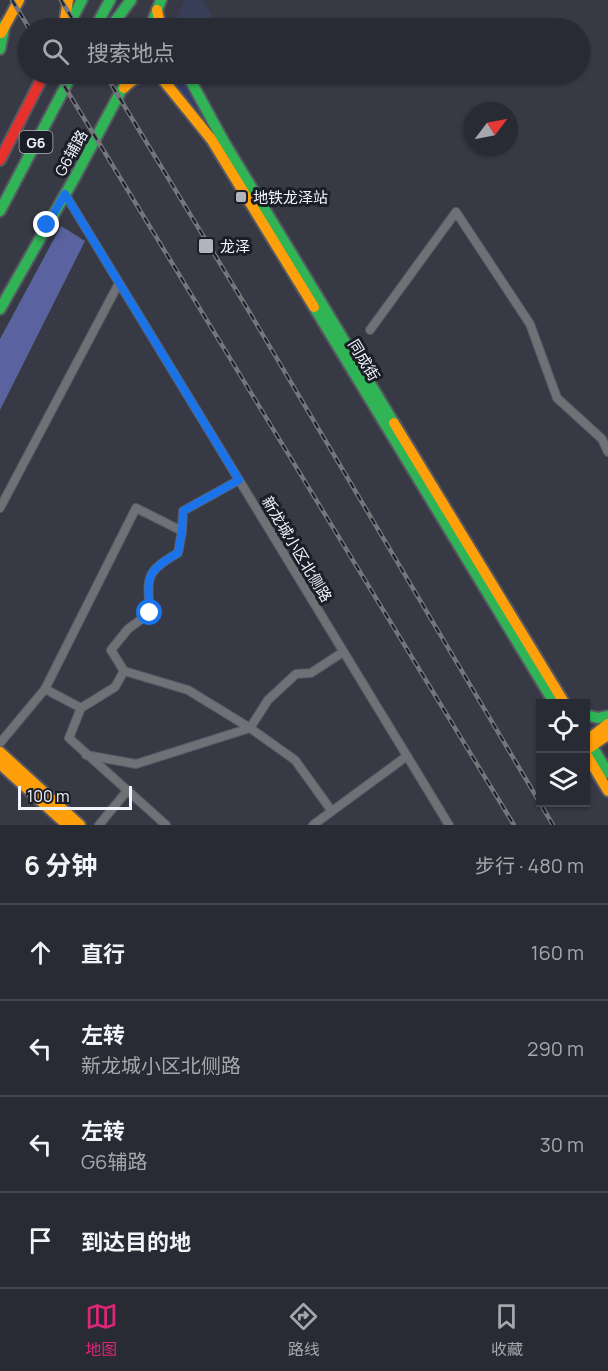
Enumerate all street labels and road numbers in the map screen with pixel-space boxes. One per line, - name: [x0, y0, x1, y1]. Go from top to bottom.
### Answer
- street label: G6辅路: [50, 126, 92, 180]
- road number: G6: [20, 131, 52, 153]
- street label: 同成街: [343, 335, 385, 385]
- street label: 新龙城小区北侧路: [257, 492, 337, 606]

